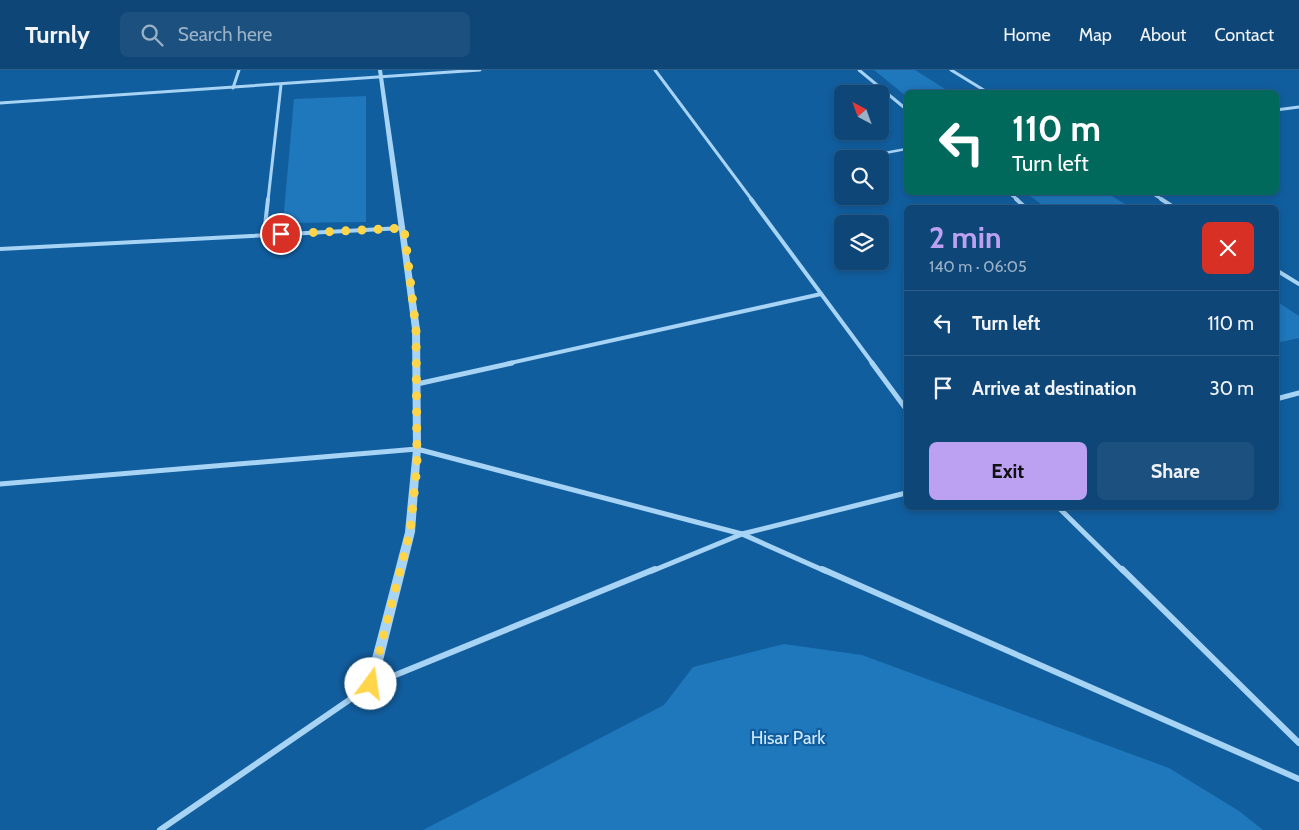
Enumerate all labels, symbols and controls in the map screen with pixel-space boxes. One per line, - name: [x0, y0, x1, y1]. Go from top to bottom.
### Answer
- search box: [120, 12, 470, 57]
- text: Turnly: [25, 20, 90, 49]
- icon: search: [138, 21, 166, 49]
- text: Search here: [178, 23, 272, 46]
- text: Home: [1003, 24, 1051, 46]
- text: Map: [1079, 24, 1112, 46]
- text: About: [1140, 24, 1186, 46]
- text: Contact: [1214, 24, 1274, 46]
- north arrow: [834, 85, 889, 140]
- map controls: [834, 85, 889, 270]
- text: 110 m: [1012, 107, 1101, 150]
- icon: left: [929, 110, 994, 175]
- button: search: [834, 150, 889, 205]
- text: Turn left: [1012, 150, 1089, 177]
- pin: [260, 213, 302, 255]
- button: layers: [834, 215, 889, 270]
- text: 2 min: [929, 219, 1001, 256]
- icon: arrive: [267, 220, 295, 248]
- button: close: [1202, 222, 1254, 274]
- text: 140 m · 06:05: [929, 257, 1027, 276]
- icon: left: [929, 309, 957, 337]
- text: Turn left: [972, 312, 1040, 335]
- text: 110 m: [1207, 312, 1254, 335]
- icon: arrive: [929, 374, 957, 402]
- text: Arrive at destination: [972, 377, 1136, 400]
- text: 30 m: [1210, 377, 1254, 400]
- button: Exit: [929, 442, 1087, 500]
- button: Share: [1097, 442, 1254, 500]
- position arrow: [344, 657, 396, 709]
- park label: Hisar Park: [751, 727, 826, 749]

